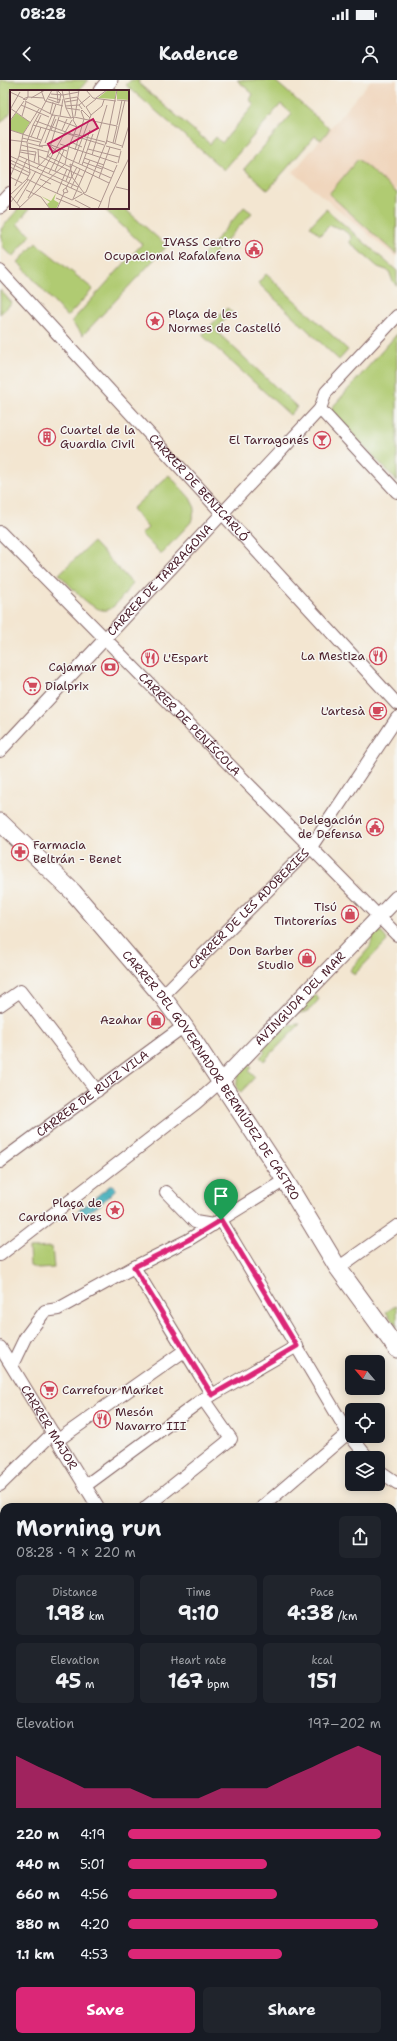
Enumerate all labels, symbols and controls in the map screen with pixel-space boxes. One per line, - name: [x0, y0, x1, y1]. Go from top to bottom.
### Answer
- text: 08:28: [20, 4, 66, 24]
- text: Kadence: [159, 42, 238, 66]
- icon: back: [16, 43, 38, 65]
- icon: person: [359, 43, 381, 65]
- inset map: [10, 90, 129, 209]
- place label: IVASS Centro Ocupacional Rafalafena: [104, 234, 242, 264]
- public building icon: IVASS Centro Ocupacional Rafalafena: [244, 239, 264, 259]
- place label: Plaça de les Normes de Castelló: [168, 306, 281, 336]
- place icon: Plaça de les Normes de Castelló: [145, 311, 165, 331]
- place label: Cuartel de la Guardia Civil: [60, 422, 136, 452]
- building icon: Cuartel de la Guardia Civil: [37, 427, 57, 447]
- street label: CARRER DE BENICARLÓ: [145, 430, 252, 545]
- bar icon: El Tarragonés: [312, 430, 332, 450]
- place label: El Tarragonés: [229, 432, 309, 448]
- street label: CARRER DE TARRAGONA: [104, 521, 216, 639]
- restaurant icon: La Mestiza: [368, 646, 388, 666]
- restaurant icon: L'Espart: [140, 648, 160, 668]
- place label: La Mestiza: [301, 648, 366, 664]
- place label: L'Espart: [163, 650, 209, 666]
- bank icon: Cajamar: [100, 657, 120, 677]
- place label: Cajamar: [49, 659, 97, 675]
- street label: CARRER DE PENÍSCOLA: [135, 669, 244, 780]
- supermarket icon: Dialprix: [22, 676, 42, 696]
- place label: Dialprix: [45, 678, 89, 694]
- cafe icon: L'artesà: [368, 701, 388, 721]
- place label: L'artesà: [321, 703, 366, 719]
- place label: Delegación de Defensa: [298, 812, 363, 842]
- public building icon: Delegación de Defensa: [365, 817, 385, 837]
- place label: Farmacia Beltrán - Benet: [33, 837, 122, 867]
- pharmacy icon: Farmacia Beltrán - Benet: [10, 842, 30, 862]
- street label: CARRER DE LES ADOBERIES: [185, 845, 313, 973]
- place label: Tisú Tintorerías: [274, 899, 337, 929]
- shop icon: Tisú Tintorerías: [340, 904, 360, 924]
- place label: Don Barber Studio: [229, 943, 294, 973]
- street label: CARRER DEL GOVERNADOR BERMÚDEZ DE CASTRO: [118, 947, 303, 1203]
- shop icon: Don Barber Studio: [297, 948, 317, 968]
- street label: AVINGUDA DEL MAR: [251, 949, 349, 1049]
- shop icon: Azahar: [146, 1010, 166, 1030]
- place label: Azahar: [100, 1012, 143, 1028]
- street label: CARRER DE RUIZ VILA: [33, 1047, 152, 1141]
- pin: [204, 1179, 238, 1220]
- icon: arrive: [210, 1185, 232, 1207]
- place label: Plaça de Cardona Vives: [19, 1195, 102, 1225]
- place icon: Plaça de Cardona Vives: [105, 1200, 125, 1220]
- north arrow: [345, 1355, 385, 1395]
- map controls: [345, 1355, 385, 1491]
- supermarket icon: Carrefour Market: [39, 1380, 59, 1400]
- street label: CARRER MAJOR: [17, 1382, 81, 1472]
- place label: Carrefour Market: [62, 1382, 164, 1398]
- button: locate: [345, 1403, 385, 1443]
- place label: Mesón Navarro III: [115, 1404, 187, 1434]
- restaurant icon: Mesón Navarro III: [92, 1409, 112, 1429]
- button: layers: [345, 1451, 385, 1491]
- text: Morning run: [16, 1514, 161, 1543]
- button: share: [339, 1516, 381, 1558]
- text: 08:28 · 9 × 220 m: [16, 1544, 136, 1561]
- text: Distance: [52, 1585, 97, 1600]
- text: Time: [186, 1585, 211, 1600]
- text: Pace: [310, 1585, 334, 1600]
- text: 1.98: [45, 1600, 85, 1626]
- text: 9:10: [178, 1600, 219, 1626]
- text: 4:38: [287, 1600, 334, 1626]
- text: km: [85, 1609, 104, 1624]
- text: /km: [334, 1609, 357, 1624]
- text: Elevation: [50, 1653, 99, 1668]
- text: Heart rate: [170, 1653, 227, 1668]
- text: kcal: [311, 1653, 333, 1668]
- text: 45: [55, 1668, 81, 1694]
- text: 167: [168, 1668, 203, 1694]
- text: 151: [307, 1668, 337, 1694]
- text: m: [81, 1677, 94, 1692]
- text: bpm: [203, 1677, 229, 1692]
- text: Elevation: [16, 1715, 74, 1732]
- text: 197–202 m: [308, 1715, 381, 1732]
- text: 220 m: [16, 1826, 59, 1843]
- text: 4:19: [80, 1826, 105, 1843]
- text: 440 m: [16, 1856, 60, 1873]
- text: 5:01: [80, 1856, 105, 1873]
- text: 660 m: [16, 1886, 60, 1903]
- text: 4:56: [80, 1886, 109, 1903]
- text: 880 m: [16, 1916, 60, 1933]
- text: 4:20: [80, 1916, 109, 1933]
- text: 1.1 km: [16, 1946, 54, 1963]
- text: 4:53: [80, 1946, 108, 1963]
- button: Save: [16, 1987, 195, 2033]
- button: Share: [203, 1987, 381, 2033]

